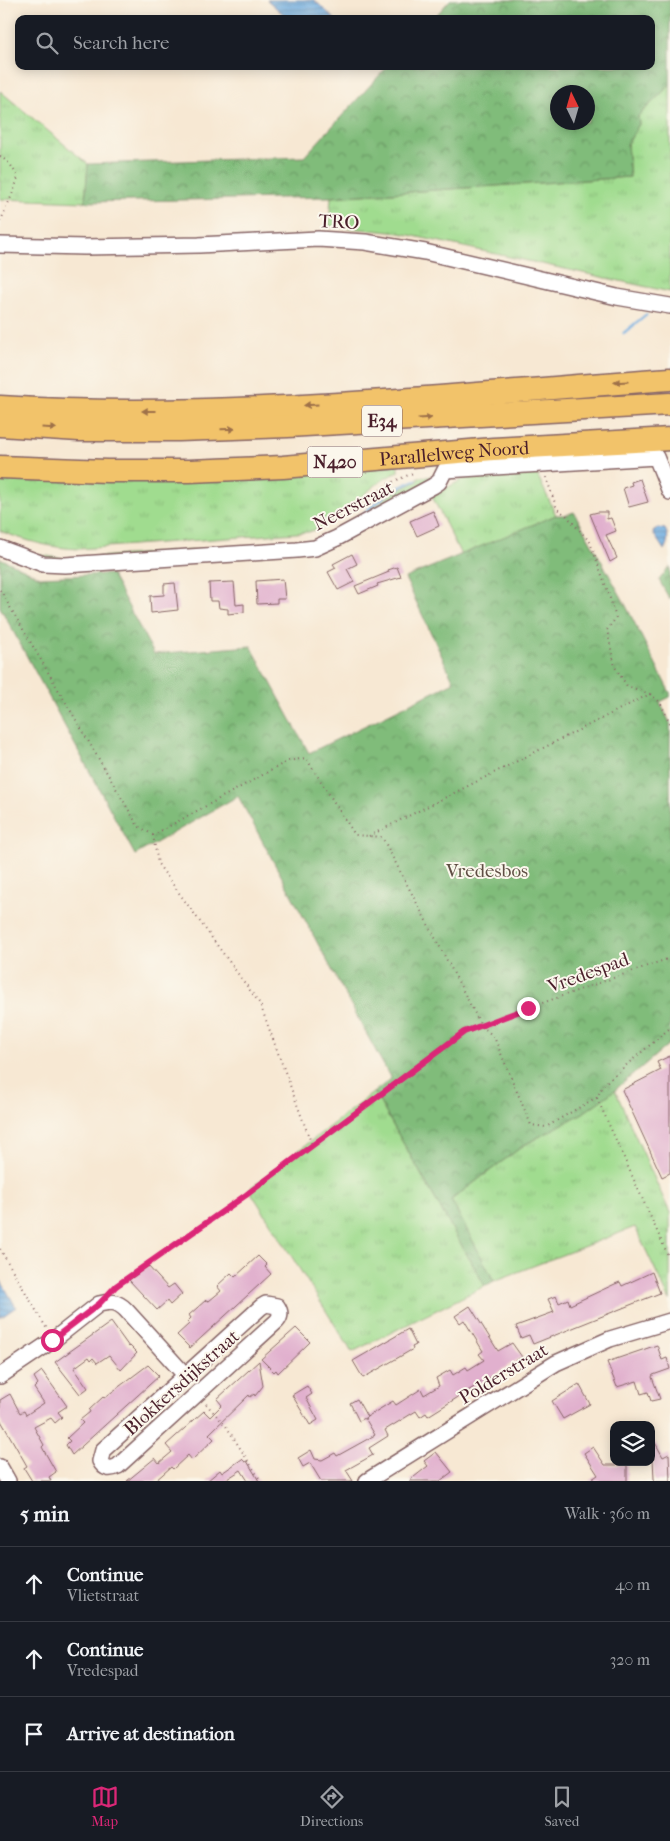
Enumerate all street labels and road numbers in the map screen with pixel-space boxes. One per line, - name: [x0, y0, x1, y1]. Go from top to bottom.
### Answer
- street label: TRO: [318, 210, 360, 234]
- road number: E34: [362, 406, 402, 436]
- street label: Parallelweg Noord: [378, 437, 531, 471]
- road number: N420: [308, 447, 362, 478]
- street label: Neerstraat: [310, 476, 397, 535]
- street label: Vredespad: [544, 948, 633, 998]
- street label: Blokkersdijkstraat: [120, 1325, 244, 1440]
- street label: Polderstraat: [455, 1339, 552, 1409]

